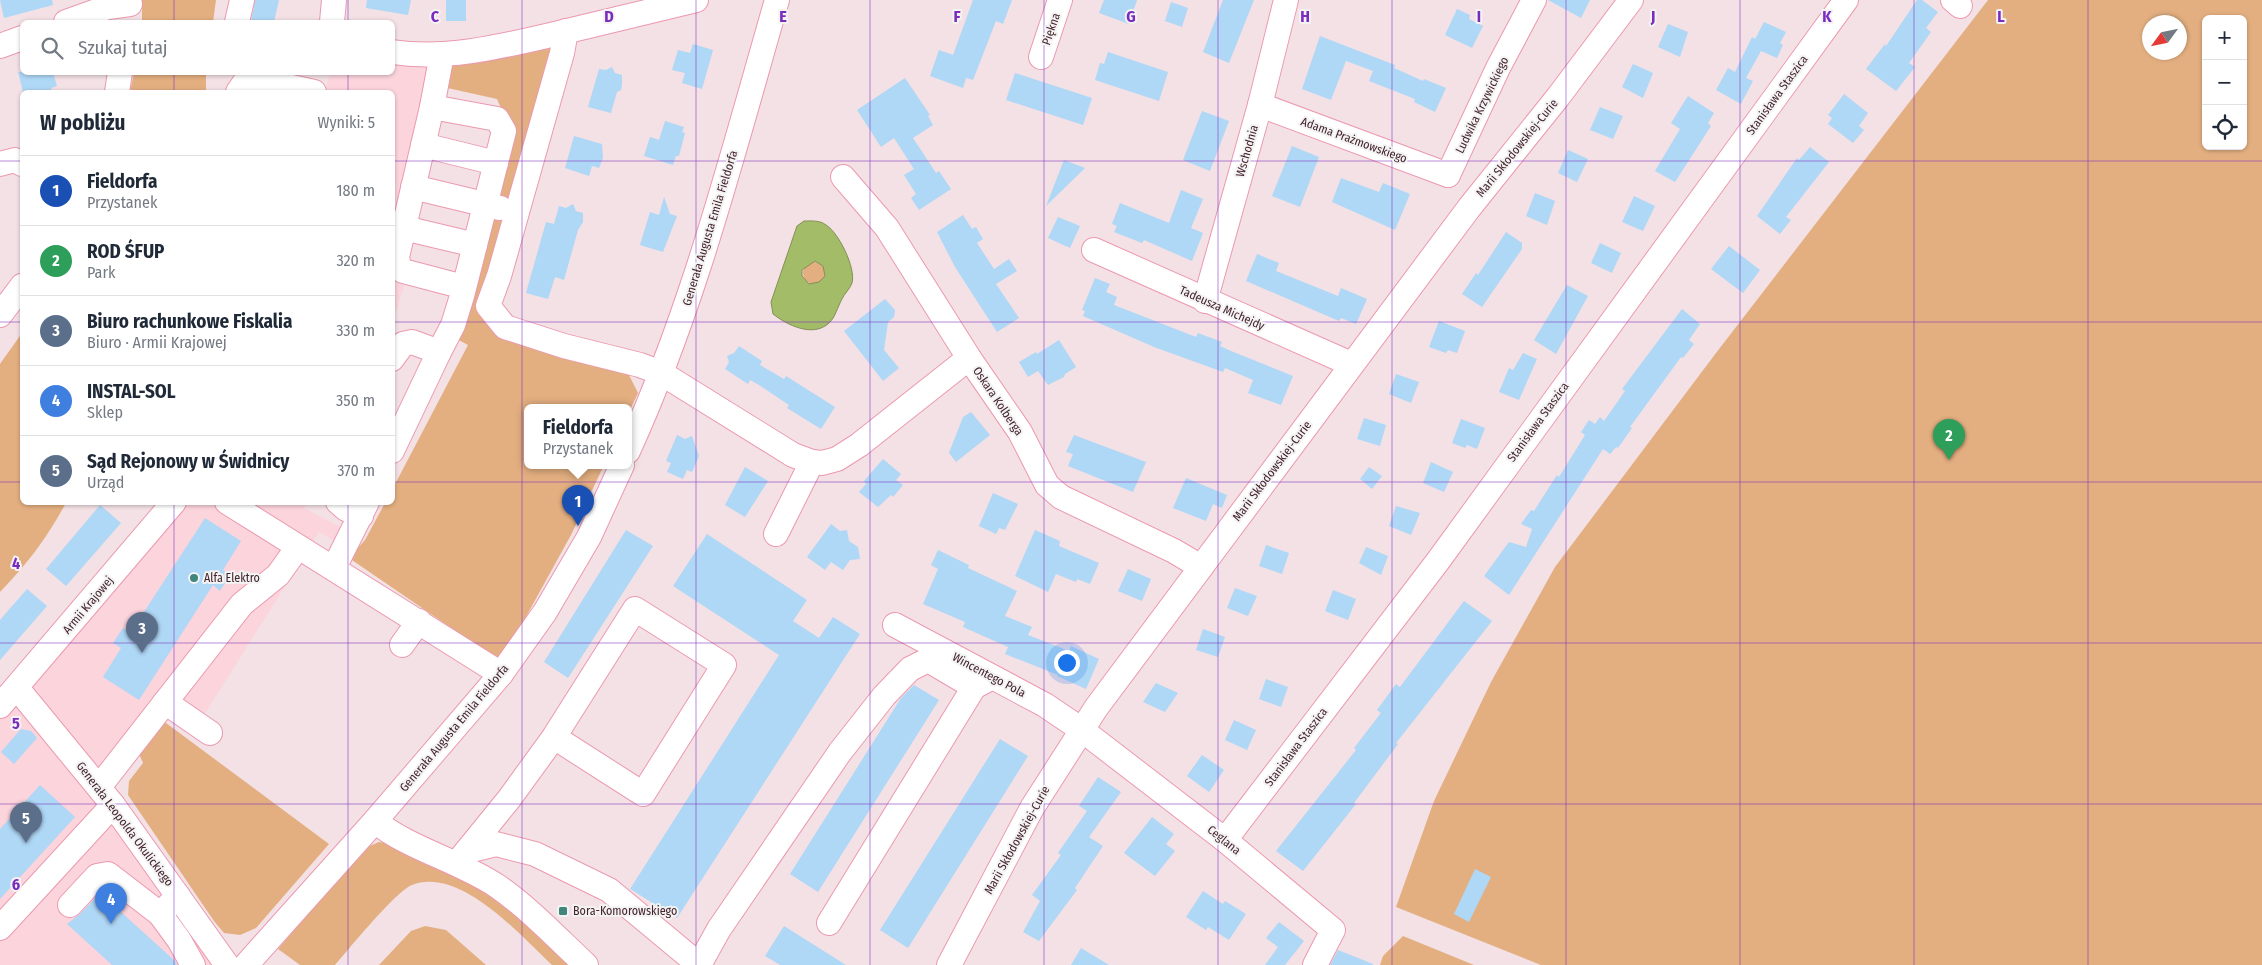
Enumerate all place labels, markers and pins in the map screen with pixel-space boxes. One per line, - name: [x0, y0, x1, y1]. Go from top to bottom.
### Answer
- pin: 2: [1933, 419, 1965, 460]
- pin: 1: [562, 485, 594, 526]
- place label: Alfa Elektro: [204, 571, 260, 585]
- marker: Alfa Elektro: [188, 572, 200, 584]
- pin: 3: [126, 612, 158, 653]
- pin: 5: [10, 802, 42, 843]
- pin: 4: [95, 883, 127, 924]
- place label: Bora-Komorowskiego: [573, 904, 677, 918]
- marker: Bora-Komorowskiego: [557, 905, 569, 917]

